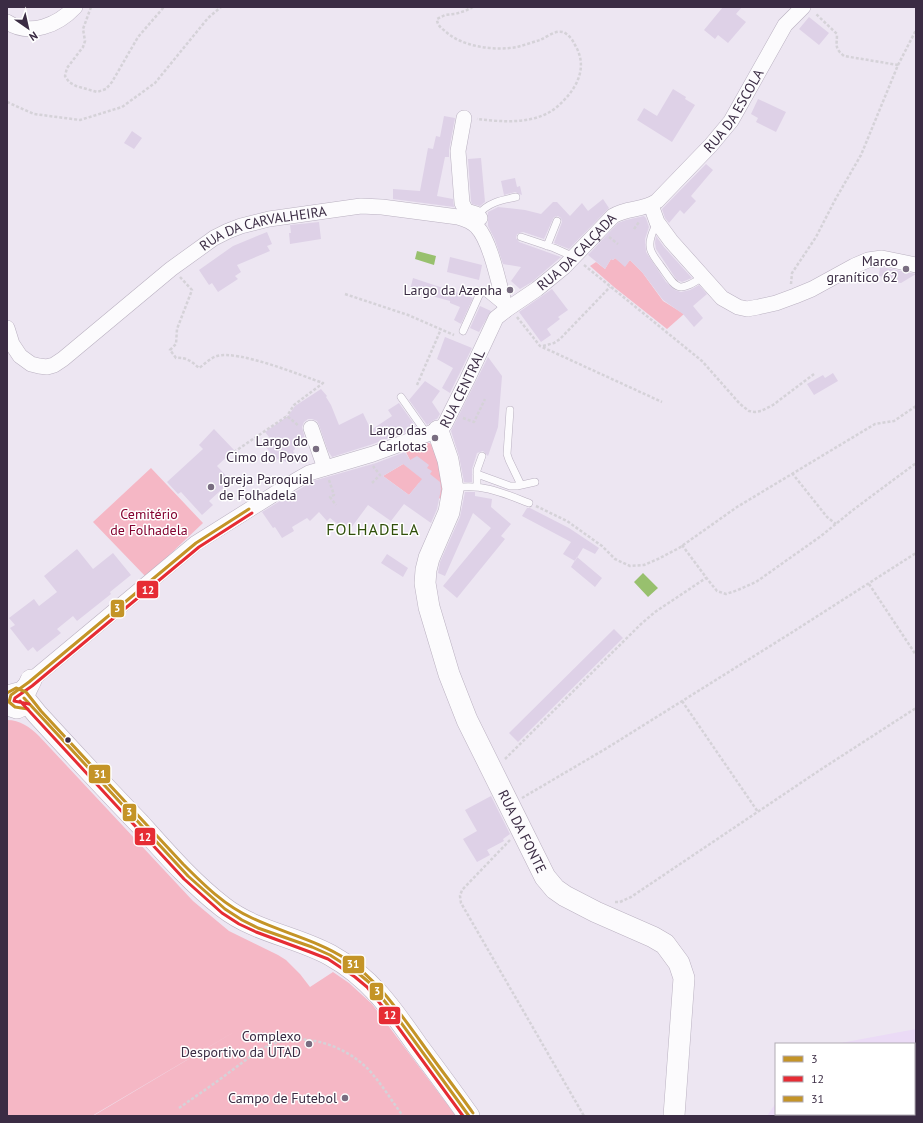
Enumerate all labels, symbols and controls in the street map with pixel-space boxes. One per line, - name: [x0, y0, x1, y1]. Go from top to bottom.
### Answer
- north arrow: [8, 8, 48, 48]
- text: N: [27, 28, 41, 44]
- street label: RUA DA ESCOLA: [700, 65, 768, 156]
- street label: RUA DA CARVALHEIRA: [196, 202, 328, 255]
- street label: RUA DA CALÇADA: [533, 209, 621, 294]
- place label: Marco granítico 62: [826, 252, 898, 286]
- marker: Marco granítico 62: [901, 264, 911, 274]
- place label: Largo da Azenha: [404, 281, 502, 299]
- marker: Largo da Azenha: [505, 285, 515, 295]
- street label: RUA CENTRAL: [436, 347, 489, 431]
- place label: Largo das Carlotas: [369, 421, 427, 455]
- place label: Largo do Cimo do Povo: [226, 432, 308, 466]
- marker: Largo das Carlotas: [430, 433, 440, 443]
- marker: Largo do Cimo do Povo: [311, 444, 321, 454]
- place label: Igreja Paroquial de Folhadela: [219, 470, 313, 504]
- marker: Igreja Paroquial de Folhadela: [206, 482, 216, 492]
- park label: Cemitério de Folhadela: [110, 505, 188, 539]
- district label: FOLHADELA: [326, 519, 420, 539]
- line badge: 12: [136, 580, 159, 599]
- text: 12: [142, 583, 154, 597]
- line badge: 3: [110, 599, 125, 618]
- text: 3: [114, 601, 120, 615]
- unlabelled marker: [63, 735, 73, 745]
- line badge: 31: [88, 764, 111, 784]
- text: 31: [94, 767, 106, 781]
- street label: RUA DA FONTE: [494, 787, 551, 876]
- line badge: 3: [122, 803, 137, 822]
- text: 3: [126, 805, 132, 819]
- line badge: 12: [134, 827, 156, 846]
- text: 12: [139, 830, 151, 844]
- line badge: 31: [342, 955, 365, 974]
- text: 31: [347, 957, 359, 971]
- line badge: 3: [369, 982, 384, 1001]
- text: 3: [374, 984, 380, 998]
- line badge: 12: [378, 1006, 401, 1025]
- text: 12: [384, 1008, 396, 1022]
- place label: Complexo Desportivo da UTAD: [181, 1027, 301, 1061]
- marker: Complexo Desportivo da UTAD: [304, 1039, 314, 1049]
- legend: [775, 1043, 915, 1115]
- text: 3: [811, 1051, 818, 1066]
- text: 12: [811, 1071, 824, 1086]
- place label: Campo de Futebol: [228, 1089, 337, 1107]
- text: 31: [811, 1091, 824, 1106]
- marker: Campo de Futebol: [340, 1093, 350, 1103]

